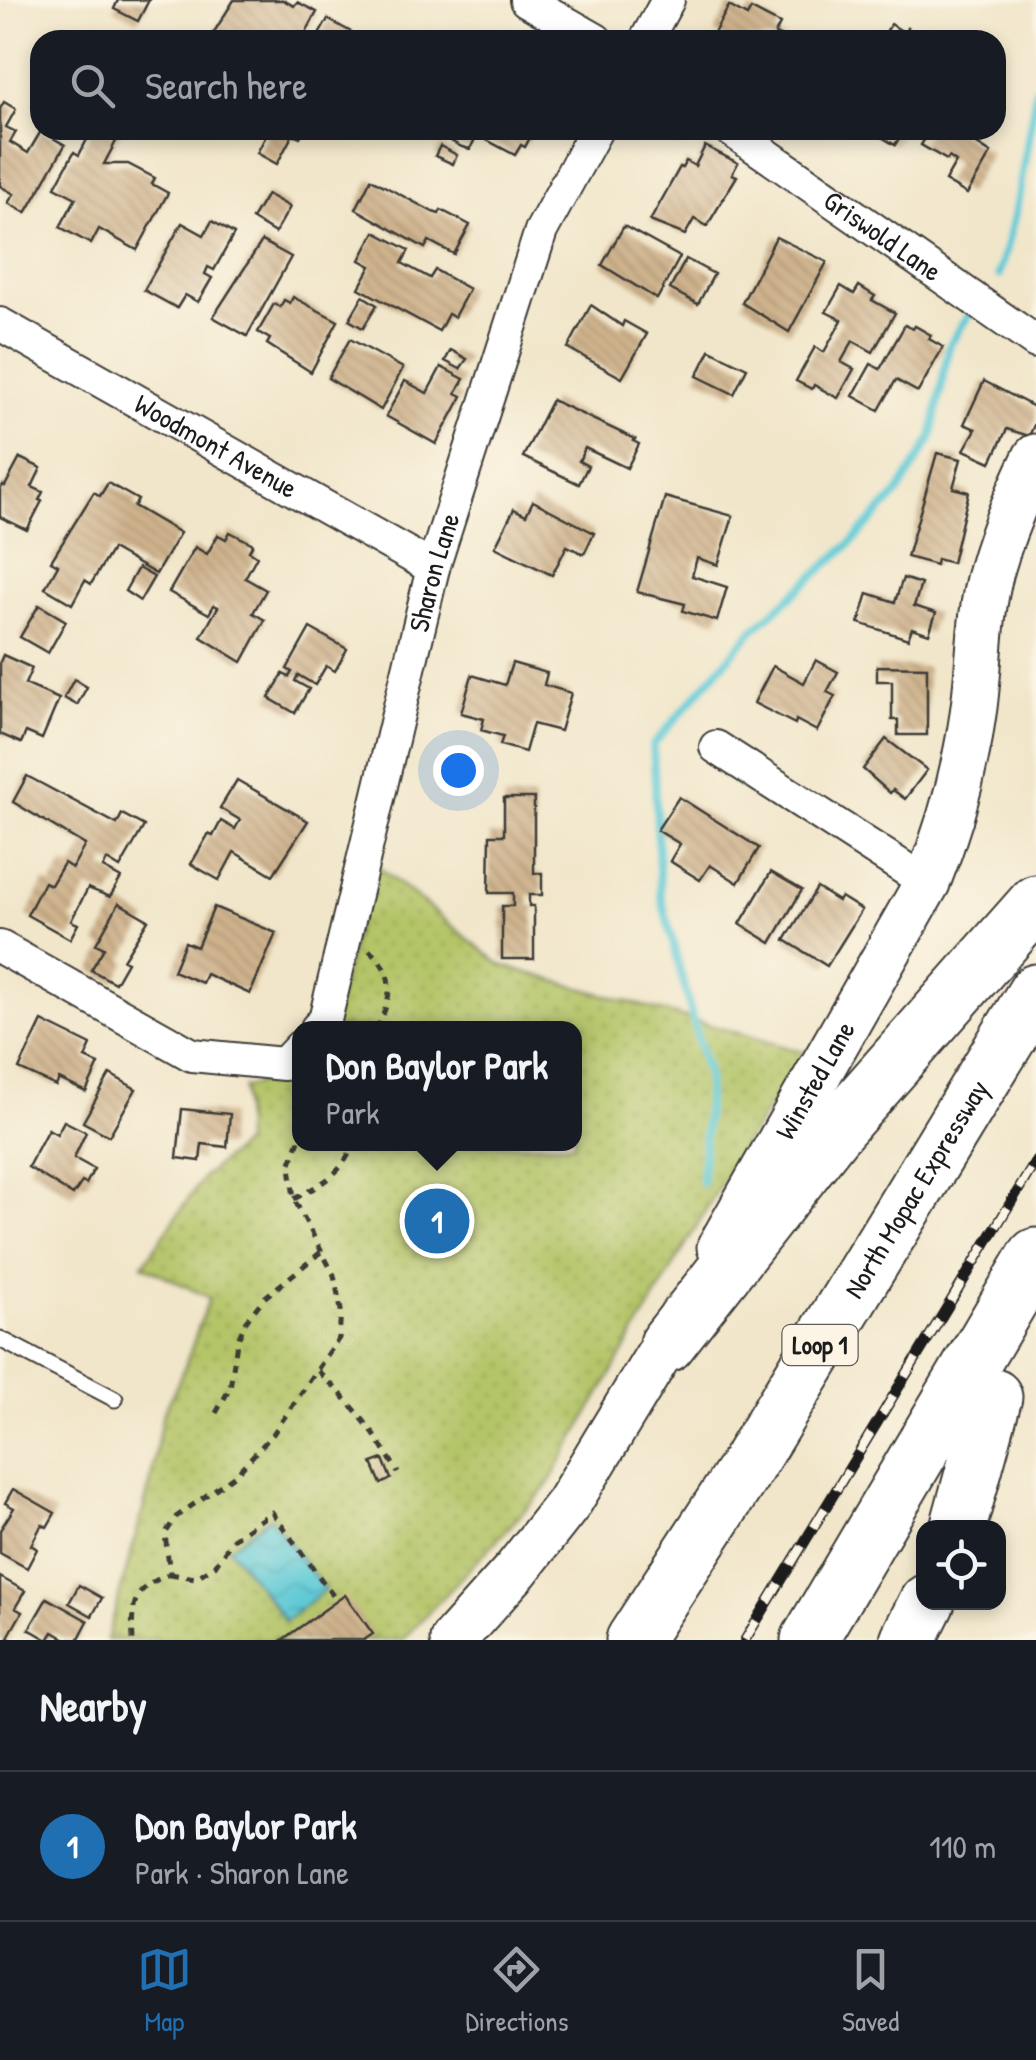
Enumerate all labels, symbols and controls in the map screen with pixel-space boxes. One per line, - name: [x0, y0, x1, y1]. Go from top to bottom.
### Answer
- search box: [30, 30, 1006, 140]
- icon: search: [65, 58, 120, 113]
- text: Search here: [145, 59, 307, 111]
- street label: Griswold Lane: [816, 181, 949, 290]
- street label: Woodmont Avenue: [128, 385, 304, 507]
- street label: Sharon Lane: [399, 508, 468, 636]
- your location: [433, 745, 484, 796]
- street label: Winsted Lane: [766, 1014, 864, 1146]
- popup: [292, 1021, 582, 1151]
- text: Don Baylor Park: [326, 1039, 548, 1091]
- street label: North Mopac Expressway: [835, 1072, 997, 1305]
- text: Park: [326, 1091, 380, 1134]
- pin: 1: [404, 1184, 470, 1258]
- road number: Loop 1: [782, 1325, 858, 1365]
- map controls: [916, 1520, 1006, 1610]
- button: locate: [916, 1520, 1006, 1610]
- text: Nearby: [40, 1677, 147, 1734]
- text: Don Baylor Park: [135, 1799, 357, 1851]
- text: 1: [67, 1825, 78, 1868]
- text: 110 m: [929, 1825, 996, 1868]
- text: Park · Sharon Lane: [135, 1851, 349, 1894]
- tab: Map: [137, 1942, 192, 2040]
- tab: Directions: [465, 1942, 568, 2040]
- tab: Saved: [842, 1942, 899, 2040]

